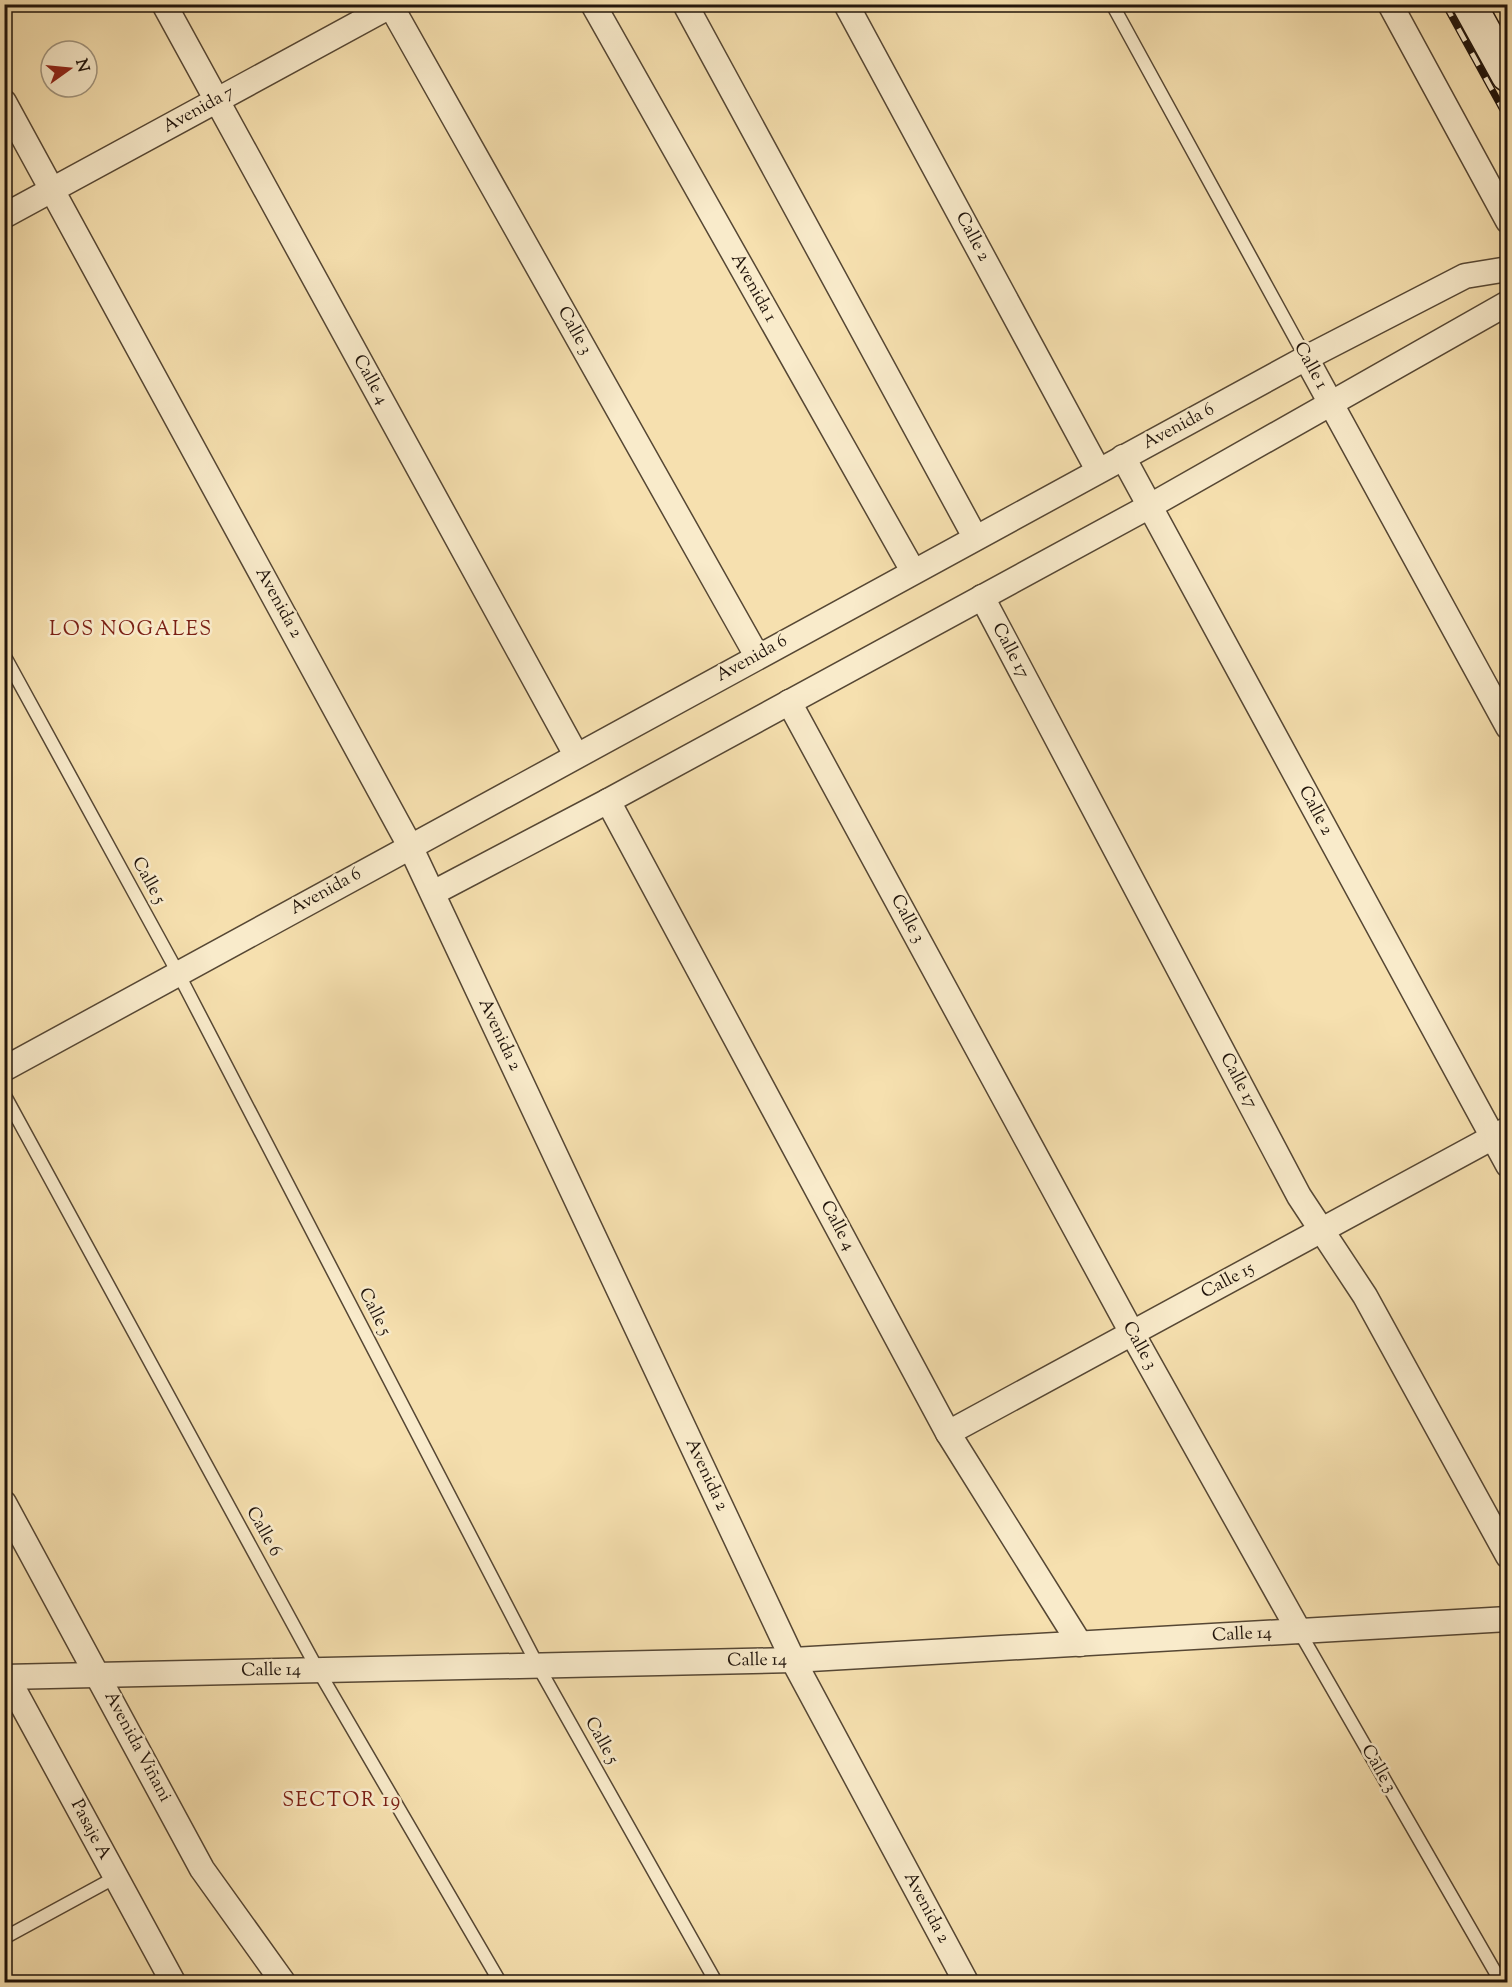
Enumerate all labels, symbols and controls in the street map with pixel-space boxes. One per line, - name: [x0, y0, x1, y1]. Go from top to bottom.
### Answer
- north arrow: [39, 39, 99, 99]
- text: N: [68, 57, 94, 75]
- street label: Avenida 7: [159, 80, 239, 140]
- street label: Calle 2: [948, 207, 996, 267]
- street label: Avenida 1: [723, 249, 783, 327]
- street label: Calle 3: [550, 302, 598, 360]
- street label: Calle 1: [1286, 337, 1334, 395]
- street label: Calle 4: [346, 350, 394, 410]
- street label: Avenida 6: [1139, 397, 1220, 457]
- street label: Avenida 2: [248, 563, 308, 644]
- district label: LOS NOGALES: [49, 616, 213, 645]
- street label: Calle 17: [984, 619, 1036, 683]
- street label: Avenida 6: [712, 629, 792, 689]
- street label: Calle 2: [1291, 781, 1339, 841]
- street label: Calle 5: [124, 852, 172, 910]
- street label: Avenida 6: [286, 862, 366, 922]
- street label: Calle 3: [883, 890, 931, 948]
- street label: Avenida 2: [471, 994, 527, 1076]
- street label: Calle 17: [1212, 1049, 1264, 1113]
- street label: Calle 4: [813, 1196, 861, 1256]
- street label: Calle 15: [1197, 1256, 1259, 1306]
- street label: Calle 5: [351, 1283, 397, 1341]
- street label: Calle 3: [1115, 1317, 1163, 1375]
- street label: Avenida 2: [678, 1434, 734, 1516]
- street label: Calle 6: [239, 1502, 287, 1562]
- street label: Calle 14: [1211, 1620, 1273, 1650]
- street label: Calle 14: [727, 1647, 787, 1675]
- street label: Calle 14: [241, 1657, 301, 1685]
- street label: Avenida Viñani: [97, 1687, 177, 1807]
- street label: Calle 5: [577, 1712, 625, 1770]
- street label: Calle 3: [1354, 1740, 1402, 1798]
- district label: SECTOR 19: [282, 1787, 402, 1816]
- street label: Pasaje A: [63, 1795, 117, 1865]
- street label: Avenida 2: [896, 1868, 956, 1949]

